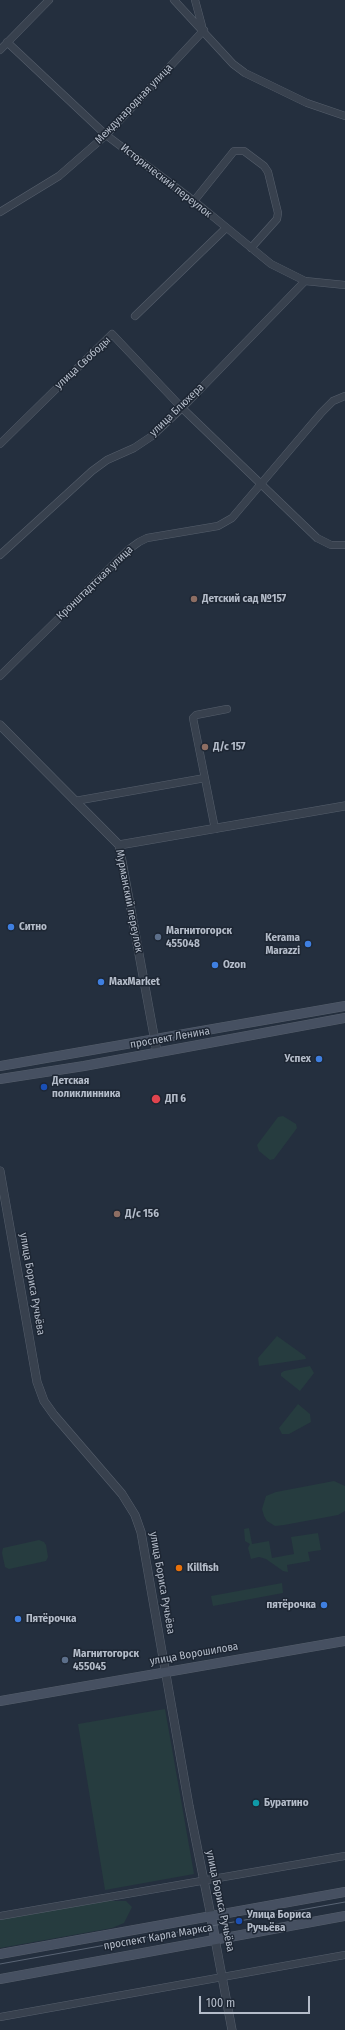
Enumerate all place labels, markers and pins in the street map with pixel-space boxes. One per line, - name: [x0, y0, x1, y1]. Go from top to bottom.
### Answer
- place label: Детский сад №157: [202, 592, 286, 606]
- marker: Детский сад №157: [189, 594, 199, 604]
- place label: Д/с 157: [213, 740, 246, 754]
- marker: Д/с 157: [200, 742, 210, 752]
- place label: Ситно: [19, 920, 47, 934]
- marker: Ситно: [6, 922, 16, 932]
- place label: Магнитогорск 455048: [166, 924, 232, 950]
- place label: Kerama Marazzi: [265, 931, 300, 957]
- marker: Магнитогорск 455048: [153, 932, 163, 942]
- marker: Kerama Marazzi: [303, 939, 313, 949]
- place label: Ozon: [223, 958, 246, 972]
- marker: Ozon: [210, 960, 220, 970]
- place label: MaxMarket: [109, 975, 160, 989]
- marker: MaxMarket: [96, 977, 106, 987]
- place label: Успех: [284, 1052, 311, 1066]
- marker: Успех: [314, 1054, 324, 1064]
- place label: Детская поликлинника: [52, 1074, 121, 1100]
- marker: Детская поликлинника: [39, 1082, 49, 1092]
- place label: ДП 6: [165, 1092, 186, 1106]
- marker: ДП 6: [150, 1093, 162, 1105]
- place label: Д/с 156: [125, 1207, 159, 1221]
- marker: Д/с 156: [112, 1209, 122, 1219]
- place label: Killfish: [187, 1561, 219, 1575]
- marker: Killfish: [174, 1563, 184, 1573]
- place label: пятёрочка: [266, 1598, 316, 1612]
- marker: пятёрочка: [319, 1600, 329, 1610]
- place label: Пятёрочка: [26, 1612, 76, 1626]
- marker: Пятёрочка: [13, 1614, 23, 1624]
- place label: Магнитогорск 455045: [73, 1647, 139, 1673]
- marker: Магнитогорск 455045: [60, 1655, 70, 1665]
- place label: Буратино: [264, 1796, 309, 1810]
- marker: Буратино: [251, 1798, 261, 1808]
- place label: Улица Бориса Ручьёва: [247, 1908, 311, 1934]
- marker: Улица Бориса Ручьёва: [234, 1916, 244, 1926]

